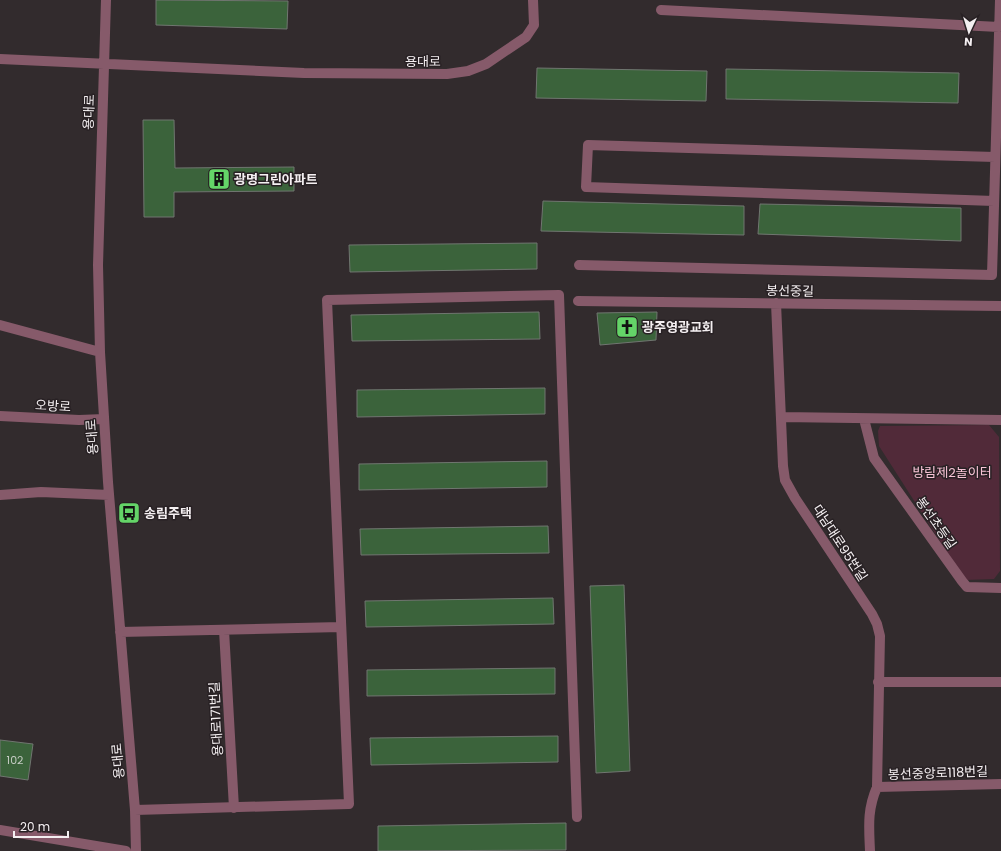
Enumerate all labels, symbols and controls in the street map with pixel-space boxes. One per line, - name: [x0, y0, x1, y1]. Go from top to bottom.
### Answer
- north arrow: [949, 12, 989, 52]
- text: N: [964, 34, 973, 50]
- street label: 용대로: [405, 52, 441, 71]
- street label: 용대로: [79, 94, 99, 130]
- building icon: 광명그린아파트: [206, 166, 232, 192]
- place label: 광명그린아파트: [234, 170, 318, 189]
- street label: 봉선중길: [766, 281, 814, 301]
- church icon: 광주영광교회: [614, 314, 640, 340]
- place label: 광주영광교회: [642, 318, 714, 337]
- street label: 오방로: [35, 396, 71, 416]
- street label: 용대로: [81, 418, 103, 456]
- park label: 방림제2놀이터: [912, 463, 992, 482]
- street label: 봉선초등길: [911, 493, 961, 553]
- bus stop icon: 송림주택: [116, 500, 142, 526]
- street label: 대남대로95번길: [808, 501, 872, 585]
- place label: 송림주택: [144, 504, 192, 523]
- street label: 용대로171번길: [205, 681, 227, 757]
- street label: 용대로: [107, 742, 129, 780]
- house number: 102: [7, 752, 23, 768]
- street label: 봉선중앙로118번길: [888, 762, 988, 784]
- scale bar: [14, 813, 68, 839]
- text: 20 m: [20, 818, 50, 835]

